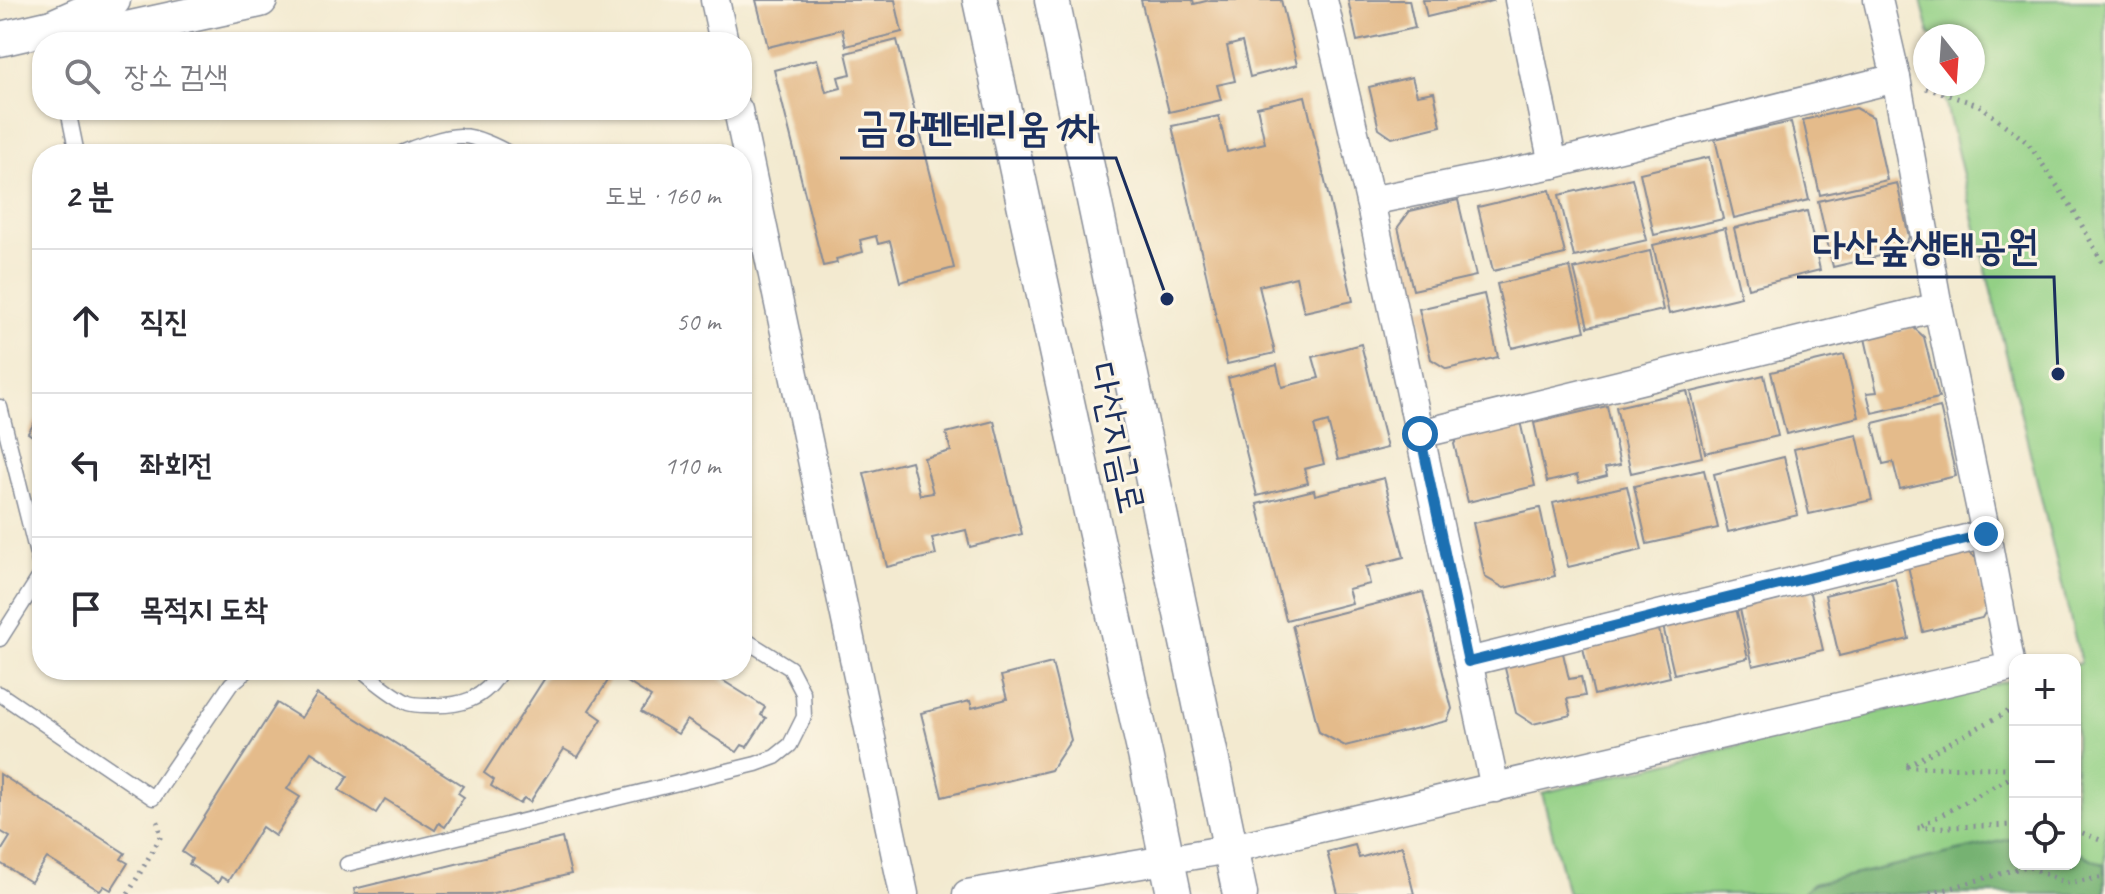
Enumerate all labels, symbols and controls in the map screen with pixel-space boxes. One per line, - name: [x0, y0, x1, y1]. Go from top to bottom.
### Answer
- north arrow: [1913, 24, 1985, 96]
- search box: [32, 32, 752, 120]
- icon: search: [60, 54, 104, 98]
- text: 장소 검색: [124, 57, 228, 95]
- callout: 금강펜테리움1차: [840, 94, 1116, 158]
- text: 금강펜테리움1차: [856, 102, 1100, 152]
- text: 2 분: [64, 174, 115, 217]
- text: 도보 · 160 m: [605, 179, 720, 212]
- callout: 다산숲생태공원: [1797, 213, 2054, 277]
- text: 다산숲생태공원: [1813, 221, 2039, 271]
- icon: ahead: [64, 299, 108, 343]
- text: 직진: [140, 302, 188, 340]
- text: 50 m: [676, 305, 720, 338]
- street label: 다산지금로: [1079, 358, 1156, 518]
- route start: [1402, 416, 1438, 452]
- icon: left: [64, 443, 108, 487]
- text: 좌회전: [140, 446, 212, 484]
- text: 110 m: [664, 449, 720, 482]
- route end: [1968, 516, 2004, 552]
- icon: arrive: [64, 587, 108, 631]
- text: 목적지 도착: [140, 590, 268, 628]
- map controls: [2009, 654, 2081, 870]
- button: +: [2009, 654, 2081, 726]
- button: −: [2009, 726, 2081, 798]
- button: locate: [2009, 798, 2081, 870]

